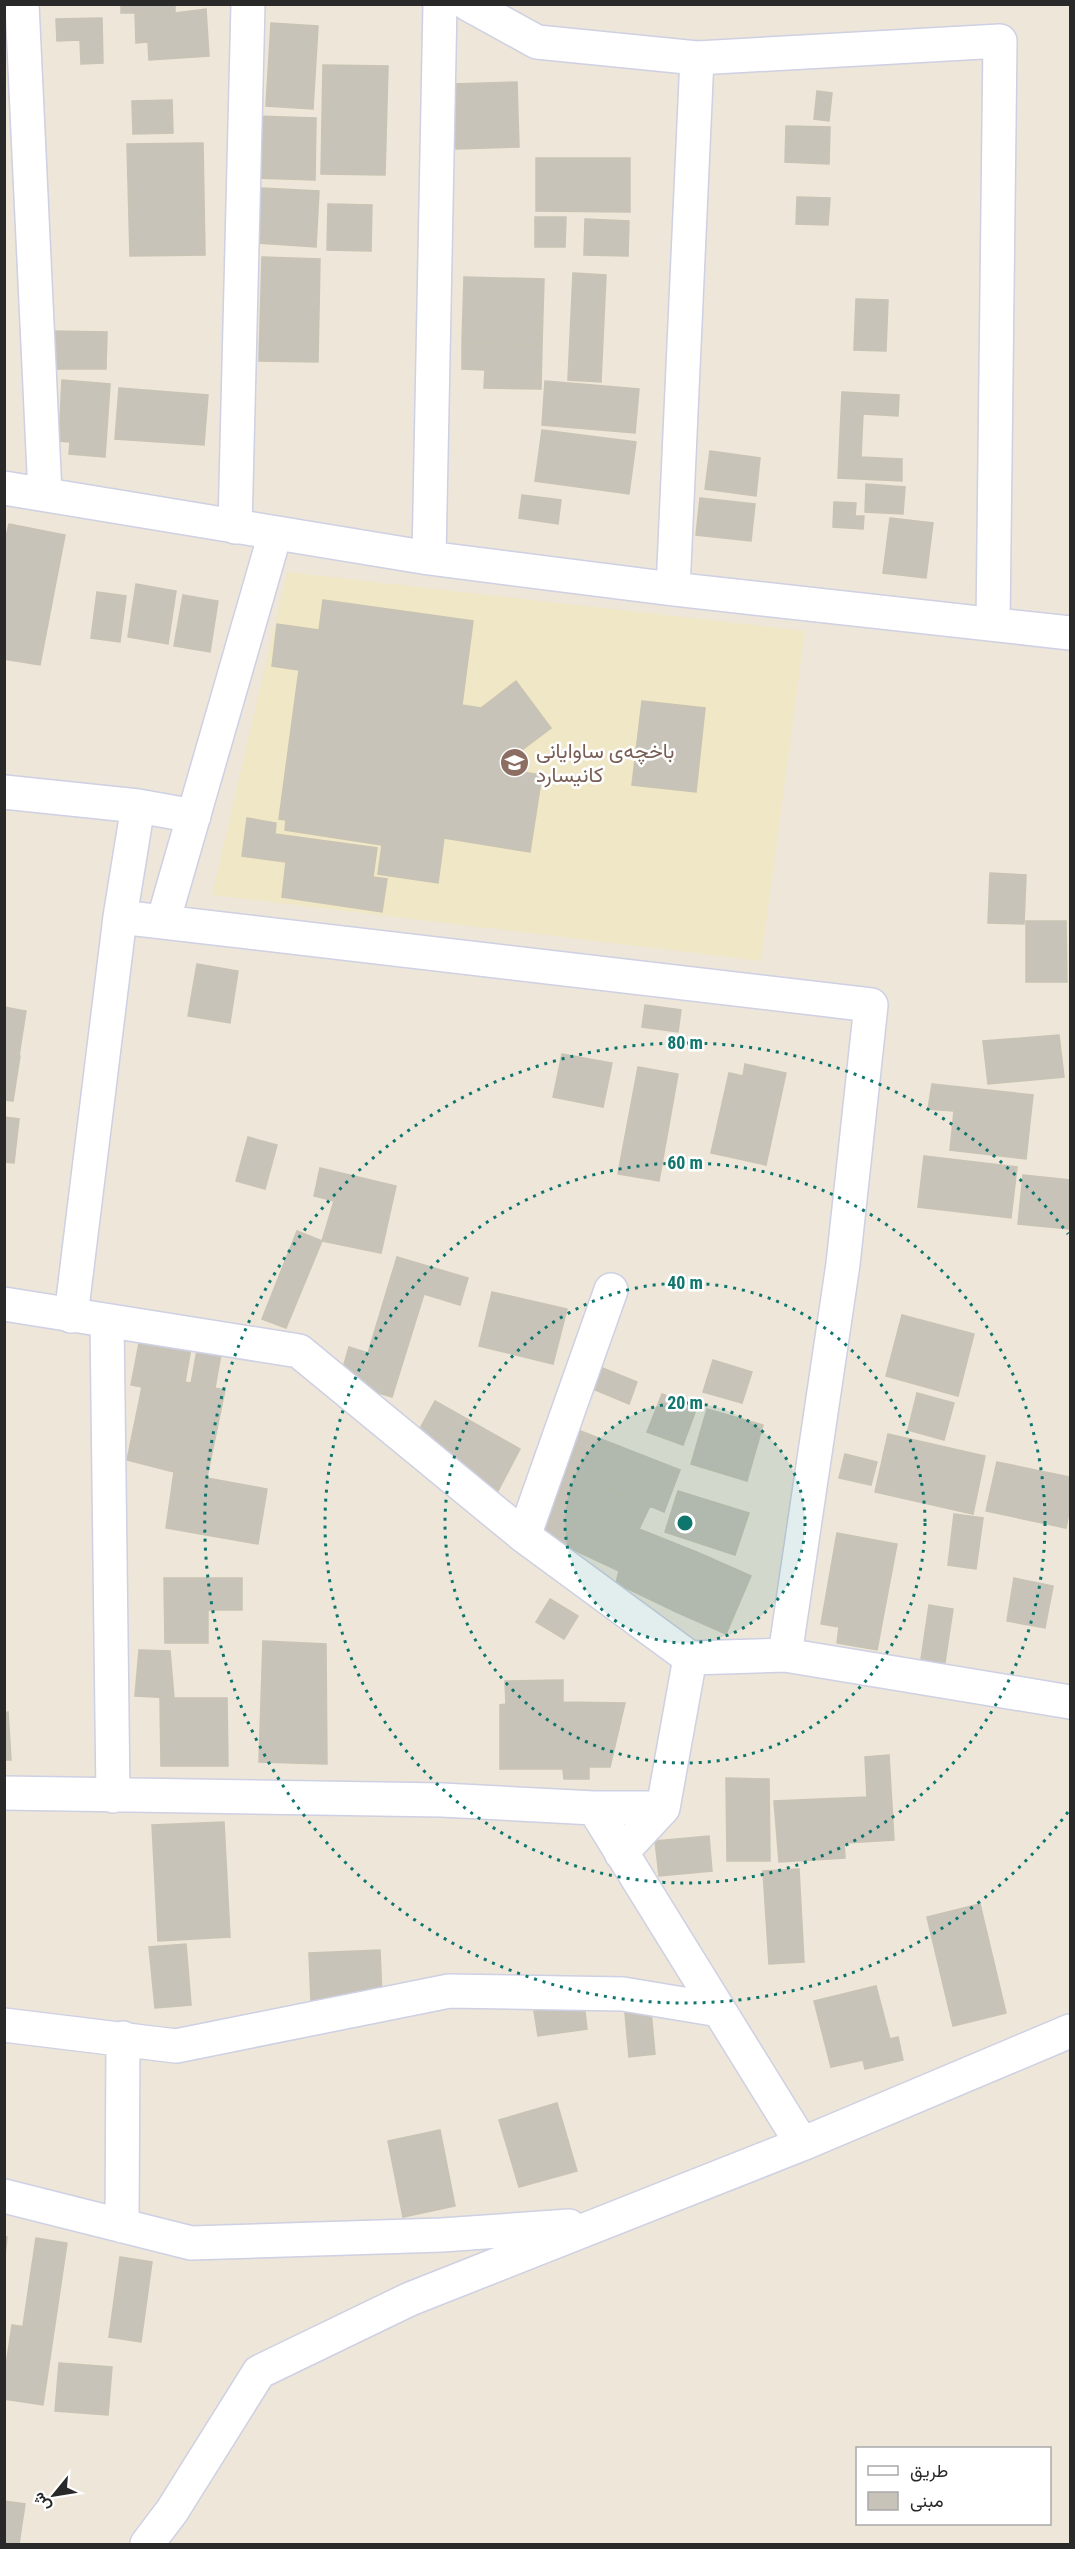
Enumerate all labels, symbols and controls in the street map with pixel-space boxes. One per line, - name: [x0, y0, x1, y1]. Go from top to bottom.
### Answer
- place label: باخچەی ساوایانی کانیسارد: [536, 739, 675, 788]
- school or university icon: باخچەی ساوایانی کانیسارد: [499, 747, 531, 779]
- text: 80 m: [667, 1032, 703, 1053]
- text: 60 m: [667, 1152, 703, 1173]
- text: 40 m: [667, 1272, 703, 1293]
- text: 20 m: [667, 1392, 703, 1413]
- centre of rings: [675, 1513, 695, 1533]
- legend: [856, 2447, 1051, 2525]
- text: طريق: [910, 2460, 948, 2482]
- north arrow: [24, 2465, 84, 2525]
- text: ش: [28, 2489, 54, 2515]
- text: مبنى: [910, 2490, 944, 2512]

